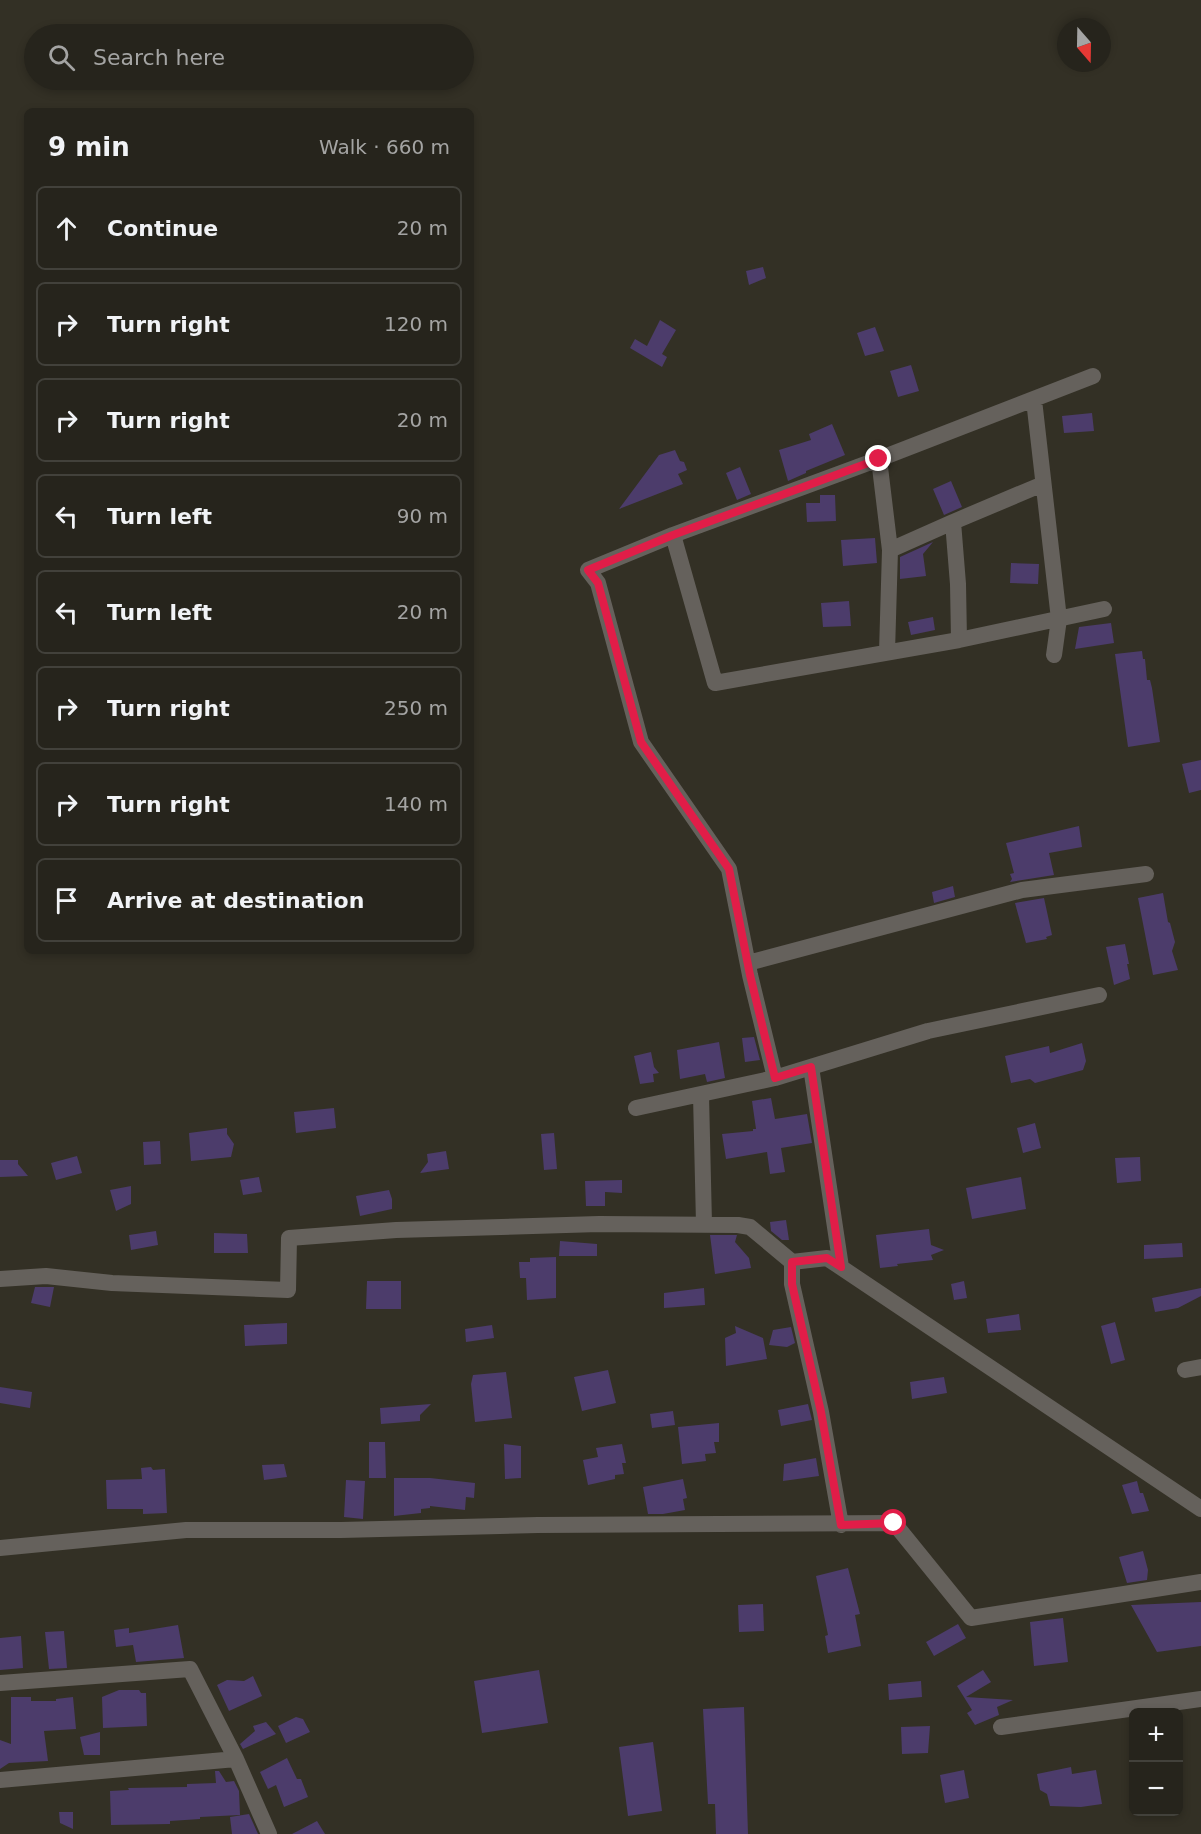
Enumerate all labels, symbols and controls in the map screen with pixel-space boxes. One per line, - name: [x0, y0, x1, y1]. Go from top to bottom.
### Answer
- north arrow: [1057, 18, 1111, 72]
- search box: [24, 24, 474, 90]
- icon: search: [45, 41, 78, 74]
- text: Search here: [93, 45, 225, 70]
- text: 9 min: [48, 132, 130, 162]
- text: Walk · 660 m: [319, 135, 450, 159]
- icon: ahead: [50, 212, 83, 245]
- text: Continue: [107, 216, 218, 241]
- text: 20 m: [397, 216, 448, 240]
- icon: right: [50, 308, 83, 341]
- text: Turn right: [107, 312, 230, 337]
- text: 120 m: [384, 312, 448, 336]
- icon: right: [50, 404, 83, 437]
- text: Turn right: [107, 408, 230, 433]
- text: 20 m: [397, 408, 448, 432]
- route end: [865, 445, 891, 471]
- icon: left: [50, 500, 83, 533]
- text: Turn left: [107, 504, 212, 529]
- text: 90 m: [397, 504, 448, 528]
- icon: left: [50, 596, 83, 629]
- text: Turn left: [107, 600, 212, 625]
- text: 20 m: [397, 600, 448, 624]
- icon: right: [50, 692, 83, 725]
- text: Turn right: [107, 696, 230, 721]
- text: 250 m: [384, 696, 448, 720]
- icon: right: [50, 788, 83, 821]
- text: Turn right: [107, 792, 230, 817]
- text: 140 m: [384, 792, 448, 816]
- icon: arrive: [50, 884, 83, 917]
- text: Arrive at destination: [107, 888, 364, 913]
- route start: [880, 1509, 906, 1535]
- map controls: [1129, 1708, 1183, 1816]
- button: +: [1129, 1708, 1183, 1762]
- button: −: [1129, 1762, 1183, 1816]

